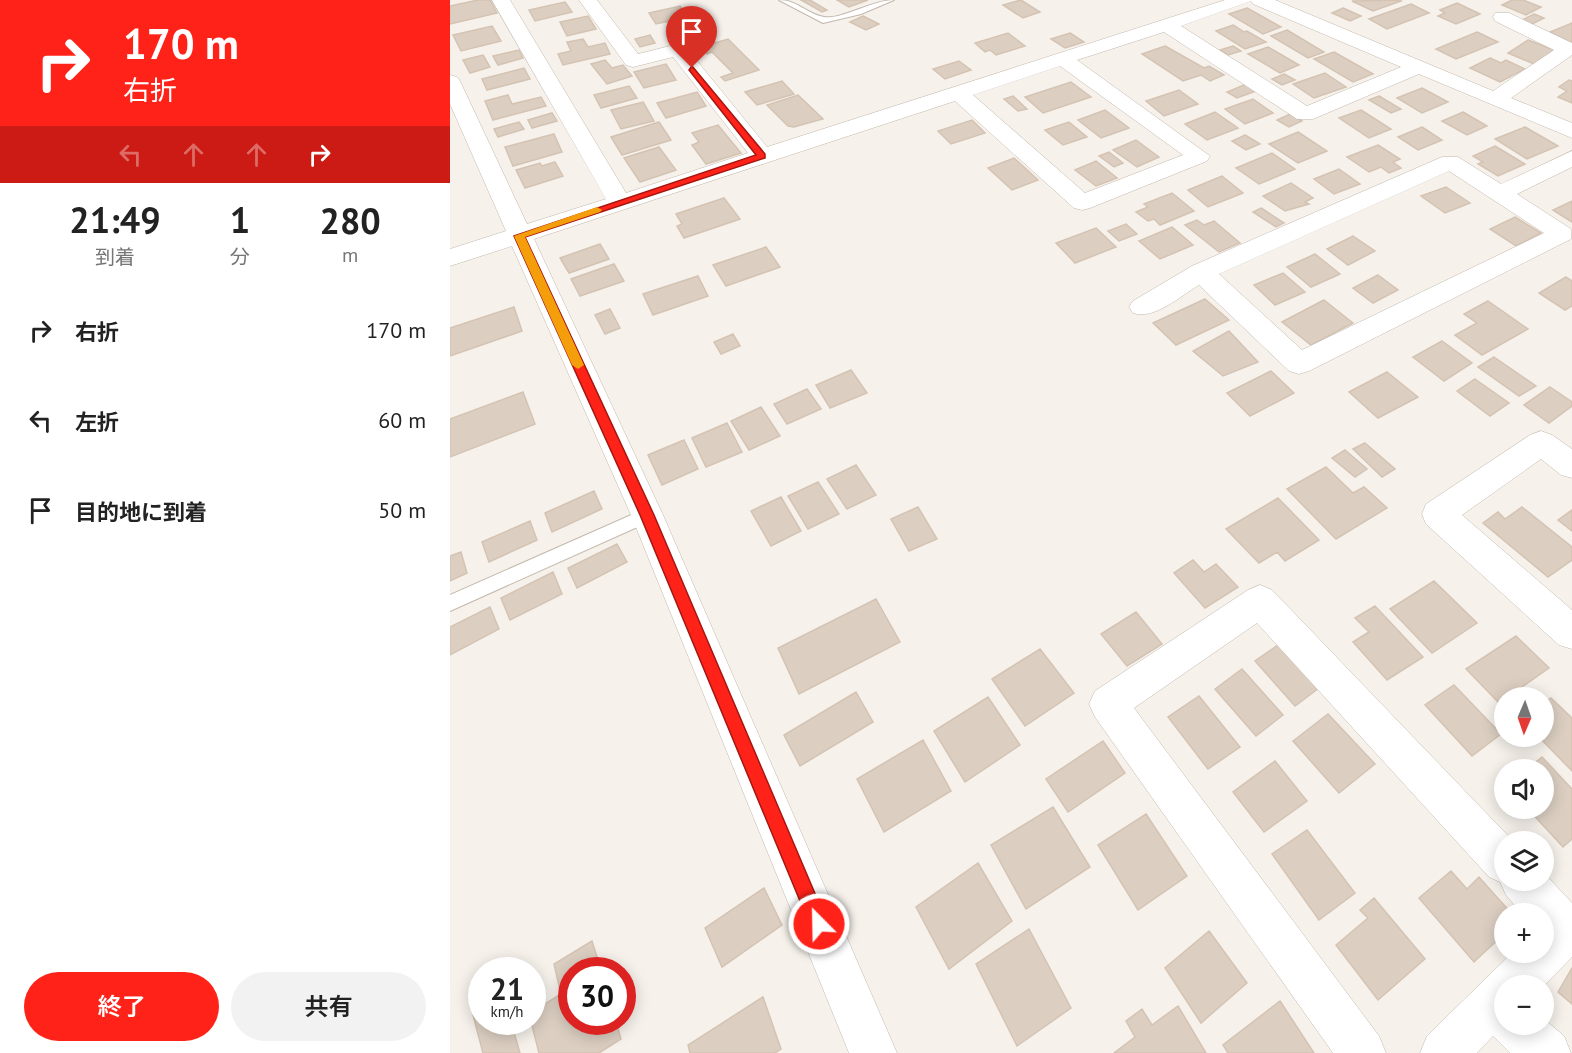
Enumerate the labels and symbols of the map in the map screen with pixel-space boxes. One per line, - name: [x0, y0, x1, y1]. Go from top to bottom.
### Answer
- pin: [666, 6, 717, 68]
- north arrow: [1494, 687, 1554, 747]
- position arrow: [787, 892, 851, 956]
- speed limit sign: 30: [558, 957, 636, 1035]

